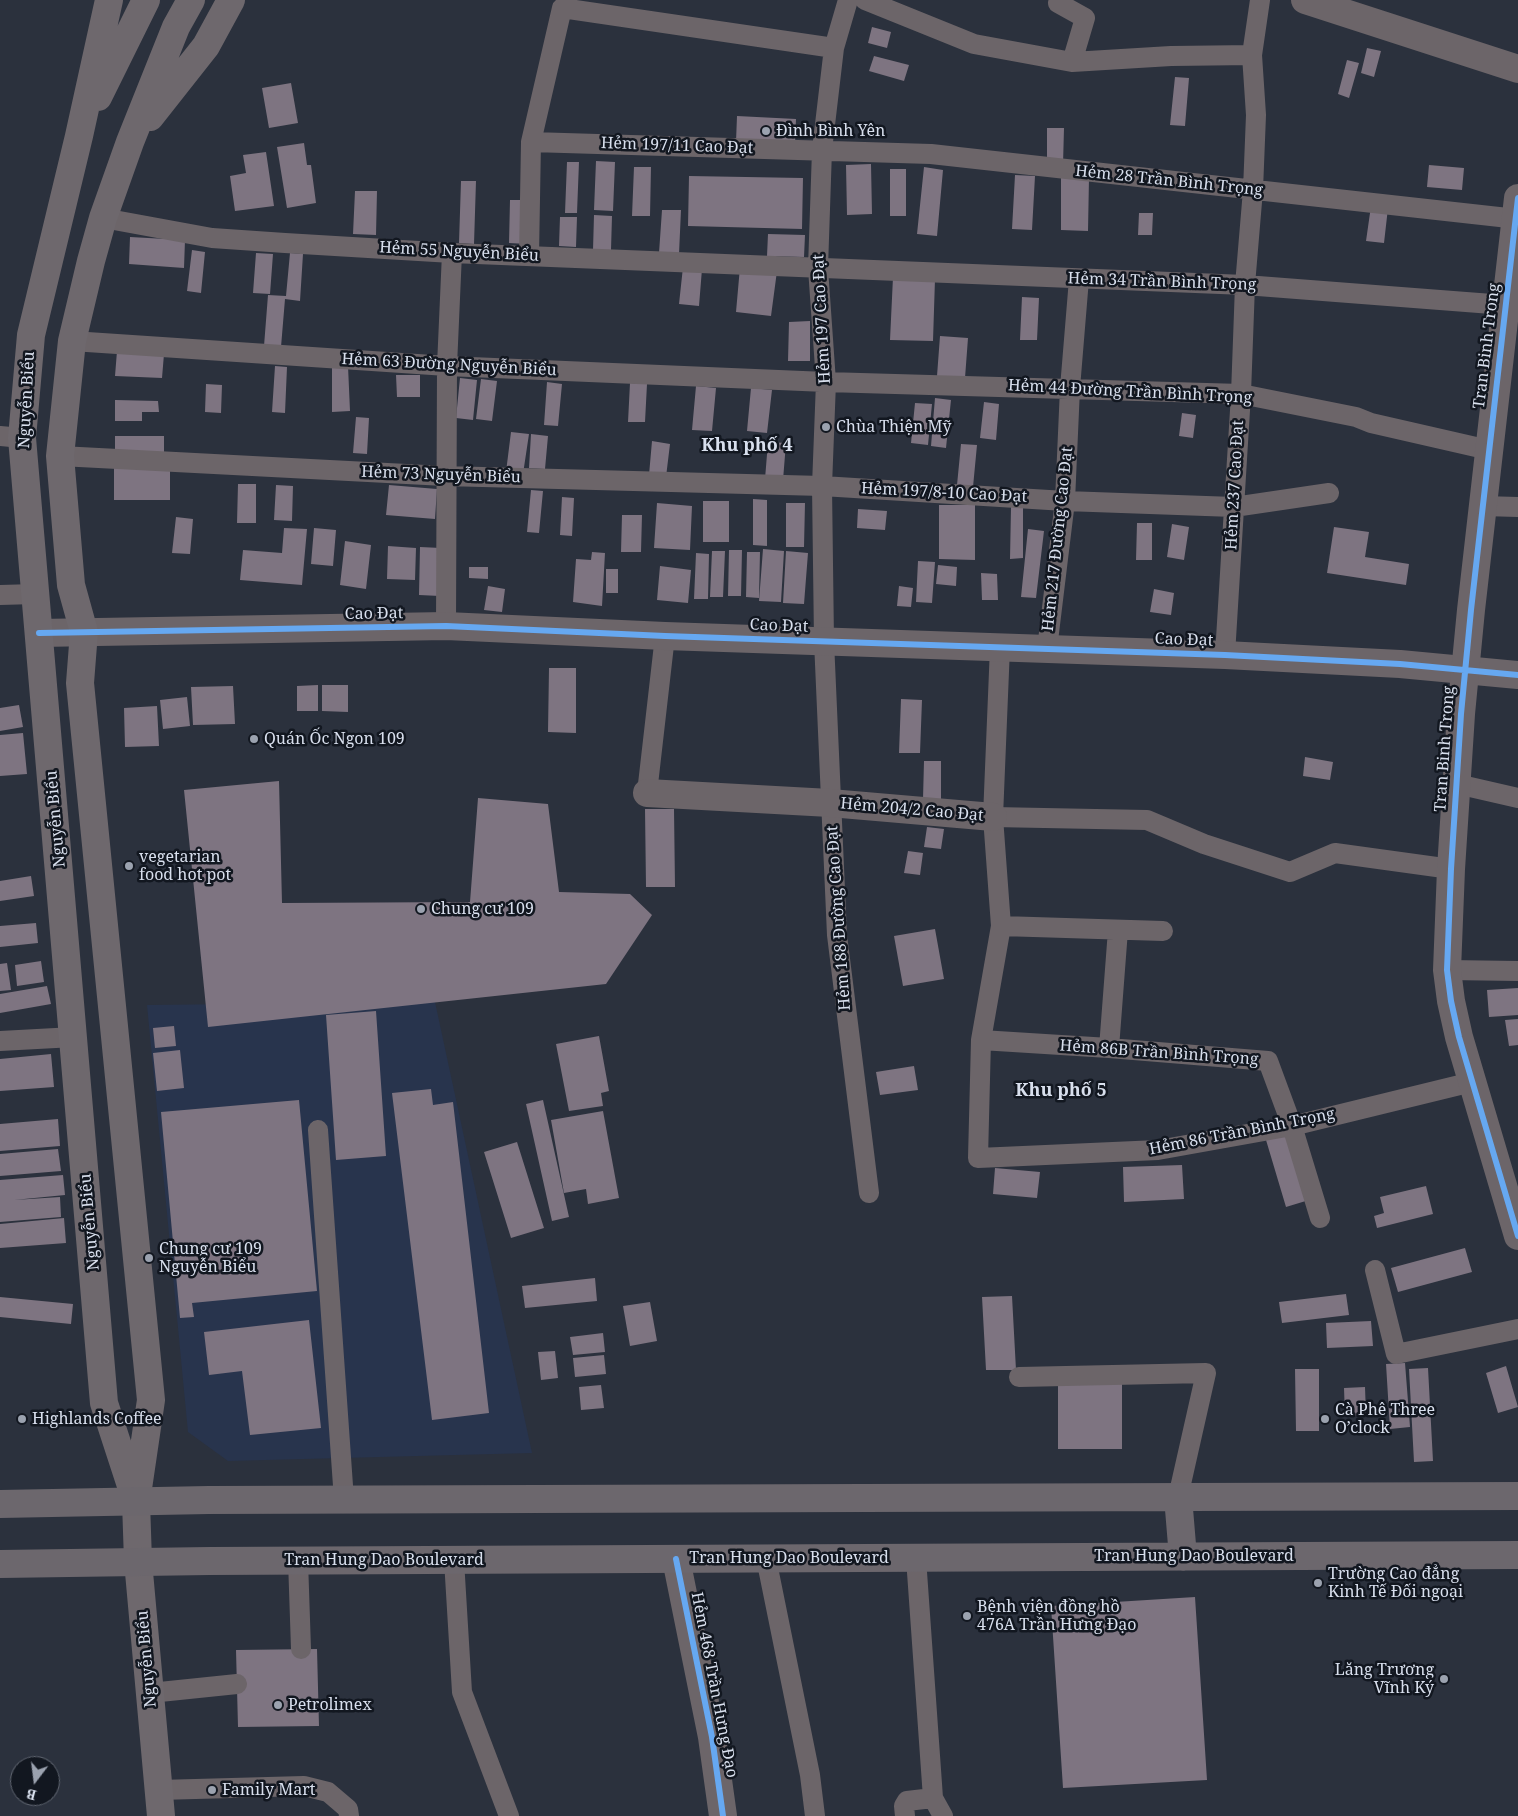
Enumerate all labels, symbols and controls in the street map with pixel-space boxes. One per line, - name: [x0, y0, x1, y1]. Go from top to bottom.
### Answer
- place label: Đình Bình Yên: [776, 121, 885, 141]
- marker: Đình Bình Yên: [760, 125, 772, 137]
- street label: Hẻm 197/11 Cao Đạt: [600, 134, 754, 158]
- street label: Hẻm 28 Trần Bình Trọng: [1074, 162, 1264, 200]
- street label: Hẻm 55 Nguyễn Biểu: [379, 238, 539, 266]
- street label: Hẻm 197 Cao Đạt: [809, 254, 835, 384]
- street label: Hẻm 34 Trần Bình Trọng: [1067, 269, 1257, 295]
- street label: Tran Binh Trong: [1470, 282, 1504, 410]
- street label: Hẻm 63 Đường Nguyễn Biểu: [341, 350, 557, 380]
- street label: Nguyễn Biểu: [15, 351, 39, 449]
- street label: Hẻm 44 Đường Trần Bình Trọng: [1007, 376, 1253, 408]
- place label: Chùa Thiện Mỹ: [836, 417, 951, 437]
- street label: Hẻm 237 Cao Đạt: [1222, 420, 1248, 550]
- marker: Chùa Thiện Mỹ: [820, 421, 832, 433]
- district label: Khu phố 4: [701, 435, 793, 457]
- street label: Hẻm 217 Đường Cao Đạt: [1039, 446, 1077, 632]
- street label: Hẻm 73 Nguyễn Biểu: [361, 463, 521, 487]
- street label: Hẻm 197/8-10 Cao Đạt: [860, 479, 1028, 507]
- street label: Cao Đạt: [345, 604, 403, 624]
- street label: Cao Đạt: [749, 615, 809, 637]
- street label: Cao Đạt: [1154, 629, 1214, 651]
- street label: Tran Binh Trong: [1431, 685, 1459, 813]
- place label: Quán Ốc Ngon 109: [264, 729, 405, 749]
- marker: Quán Ốc Ngon 109: [248, 733, 260, 745]
- street label: Nguyễn Biểu: [42, 770, 70, 868]
- street label: Hẻm 204/2 Cao Đạt: [840, 794, 984, 826]
- street label: Hẻm 188 Đường Cao Đạt: [823, 825, 855, 1011]
- place label: vegetarian food hot pot: [139, 847, 231, 885]
- marker: vegetarian food hot pot: [123, 860, 135, 872]
- place label: Chung cư 109: [431, 899, 534, 919]
- marker: Chung cư 109: [415, 903, 427, 915]
- street label: Hẻm 86B Trần Bình Trọng: [1059, 1036, 1259, 1070]
- district label: Khu phố 5: [1015, 1080, 1107, 1102]
- street label: Hẻm 86 Trần Bình Trọng: [1147, 1105, 1337, 1159]
- street label: Nguyễn Biểu: [76, 1173, 104, 1271]
- place label: Chung cư 109 Nguyễn Biểu: [159, 1239, 262, 1277]
- marker: Chung cư 109 Nguyễn Biểu: [143, 1252, 155, 1264]
- place label: Cà Phê Three O’clock: [1335, 1400, 1435, 1438]
- place label: Highlands Coffee: [32, 1409, 162, 1429]
- marker: Highlands Coffee: [16, 1413, 28, 1425]
- marker: Cà Phê Three O’clock: [1319, 1413, 1331, 1425]
- street label: Tran Hung Dao Boulevard: [1094, 1546, 1294, 1566]
- street label: Tran Hung Dao Boulevard: [689, 1548, 889, 1568]
- street label: Tran Hung Dao Boulevard: [284, 1550, 484, 1570]
- place label: Trường Cao đẳng Kinh Tế Đối ngoại: [1328, 1564, 1463, 1602]
- marker: Trường Cao đẳng Kinh Tế Đối ngoại: [1312, 1577, 1324, 1589]
- street label: Hẻm 468 Trần Hưng Ðạo: [687, 1590, 741, 1780]
- place label: Bệnh viện đồng hồ 476A Trần Hưng Đạo: [977, 1597, 1137, 1635]
- street label: Nguyễn Biểu: [133, 1610, 161, 1708]
- marker: Bệnh viện đồng hồ 476A Trần Hưng Đạo: [961, 1610, 973, 1622]
- place label: Lăng Trương Vĩnh Ký: [1335, 1660, 1434, 1698]
- marker: Lăng Trương Vĩnh Ký: [1438, 1673, 1450, 1685]
- place label: Petrolimex: [288, 1695, 372, 1715]
- marker: Petrolimex: [272, 1699, 284, 1711]
- north arrow: [10, 1756, 60, 1806]
- place label: Family Mart: [222, 1780, 315, 1800]
- marker: Family Mart: [206, 1784, 218, 1796]
- text: B: [24, 1785, 38, 1805]

